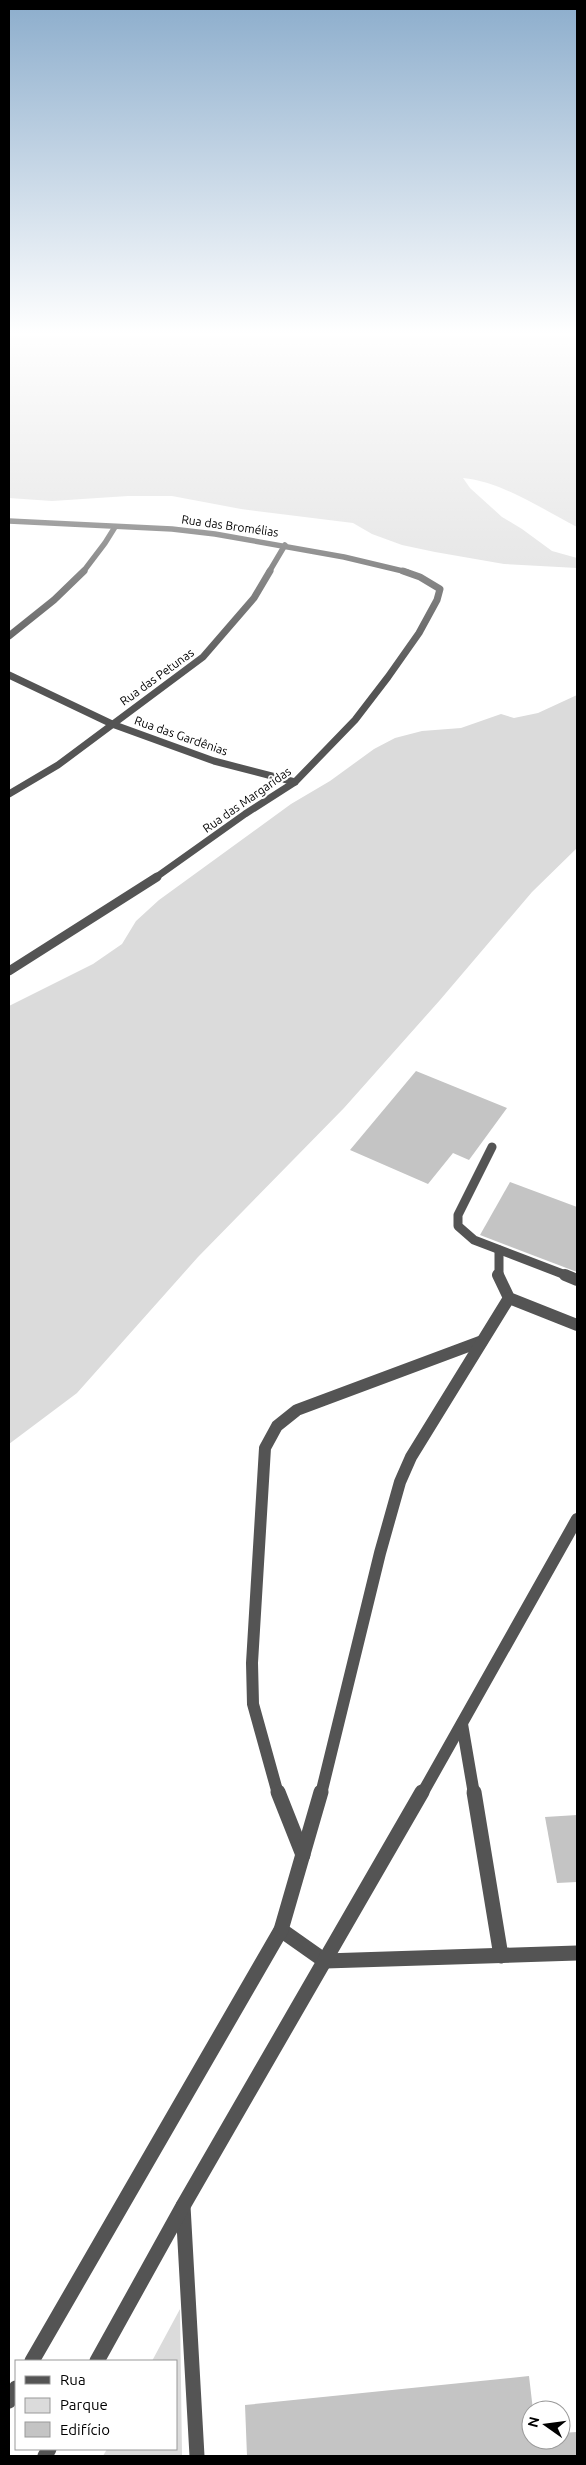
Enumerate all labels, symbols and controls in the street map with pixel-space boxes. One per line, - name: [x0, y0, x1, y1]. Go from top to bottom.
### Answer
- street label: Rua das Bromélias: [181, 512, 279, 539]
- street label: Rua das Petunas: [117, 646, 196, 708]
- street label: Rua das Gardênias: [133, 713, 230, 758]
- street label: Rua das Margaridas: [200, 764, 293, 835]
- legend: [15, 2360, 178, 2450]
- text: Rua: [60, 2371, 86, 2388]
- text: Parque: [60, 2396, 108, 2413]
- north arrow: [521, 2400, 571, 2450]
- text: N: [524, 2415, 542, 2429]
- text: Edifício: [60, 2421, 110, 2438]

